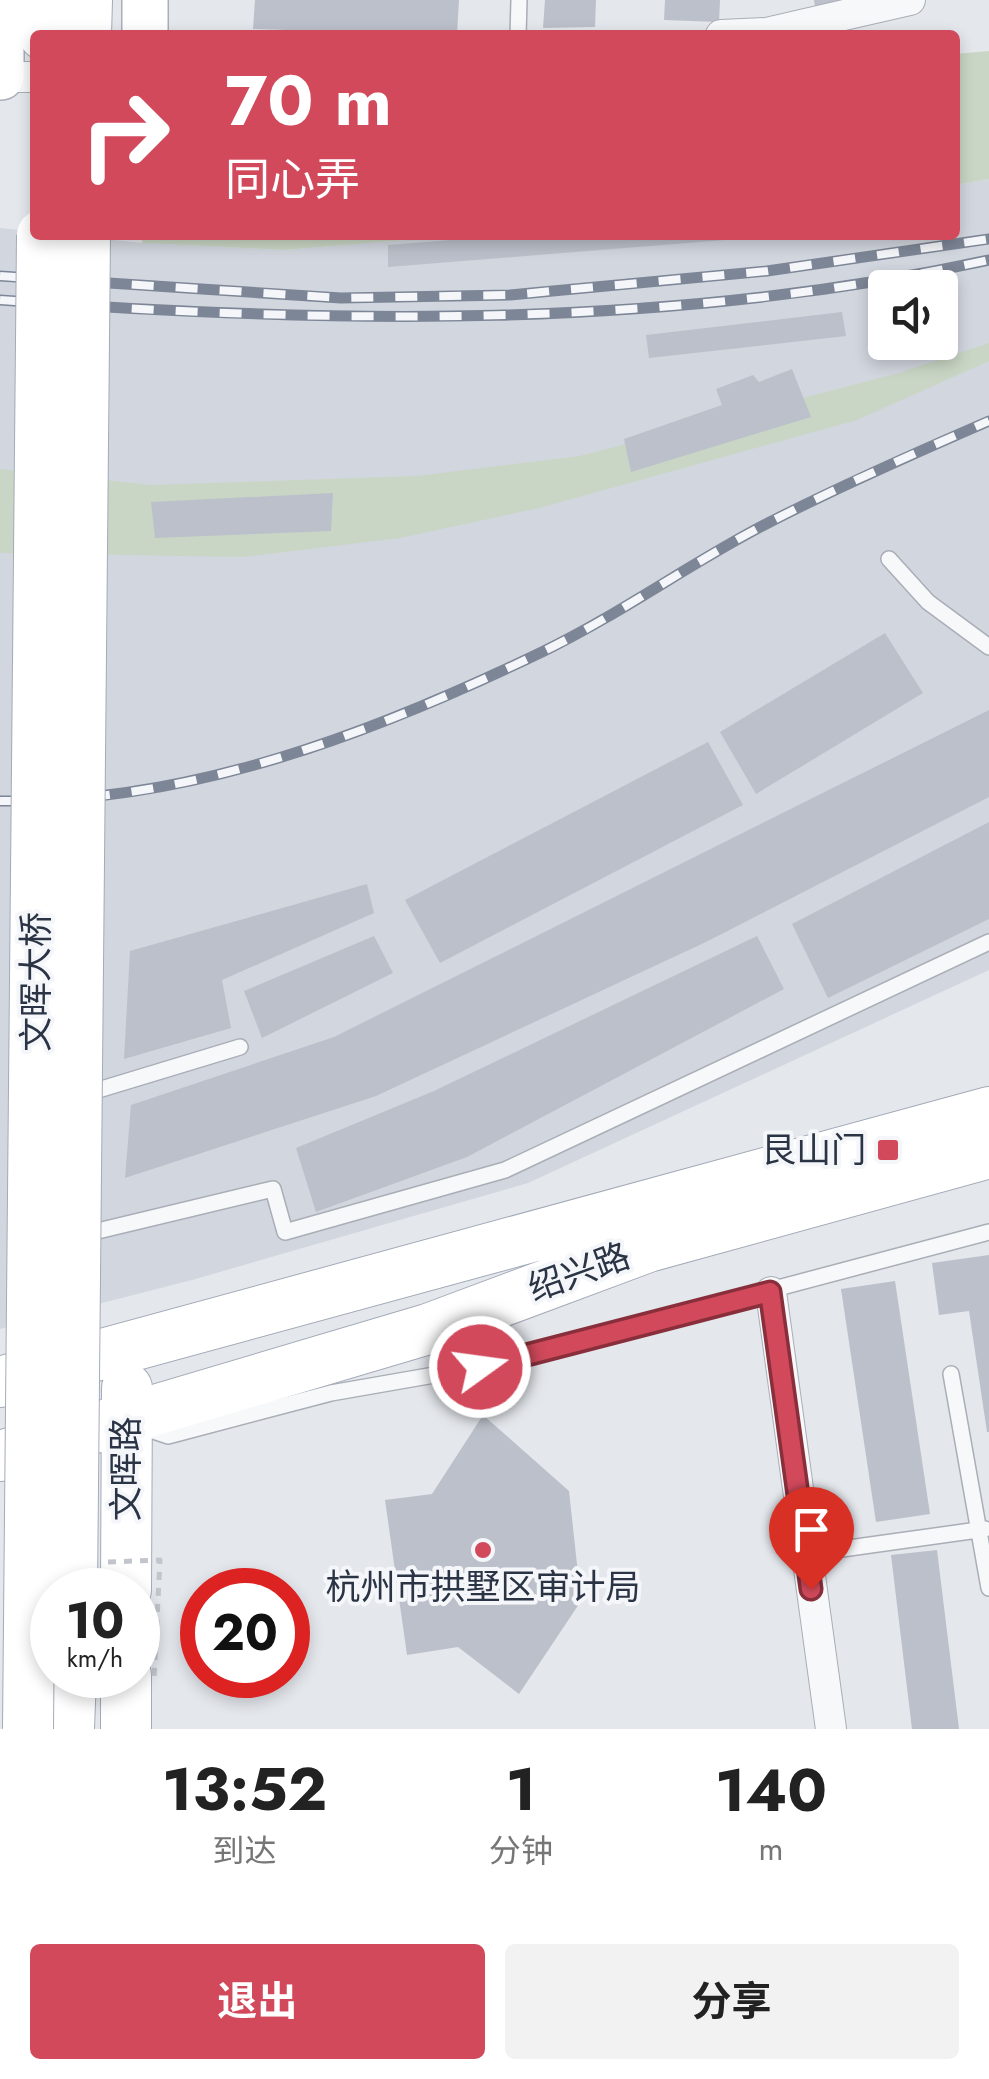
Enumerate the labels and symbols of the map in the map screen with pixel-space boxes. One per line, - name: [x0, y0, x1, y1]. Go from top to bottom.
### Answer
- street label: 文晖大桥: [11, 912, 61, 1052]
- place label: 艮山门: [761, 1125, 866, 1175]
- marker: 艮山门: [875, 1137, 901, 1163]
- street label: 绍兴路: [521, 1231, 637, 1313]
- position arrow: [428, 1315, 532, 1419]
- street label: 文晖路: [101, 1416, 151, 1522]
- pin: [769, 1487, 854, 1590]
- marker: 杭州市拱墅区审计局: [472, 1539, 494, 1561]
- place label: 杭州市拱墅区审计局: [325, 1562, 641, 1612]
- speed limit sign: 20: [180, 1568, 310, 1698]

